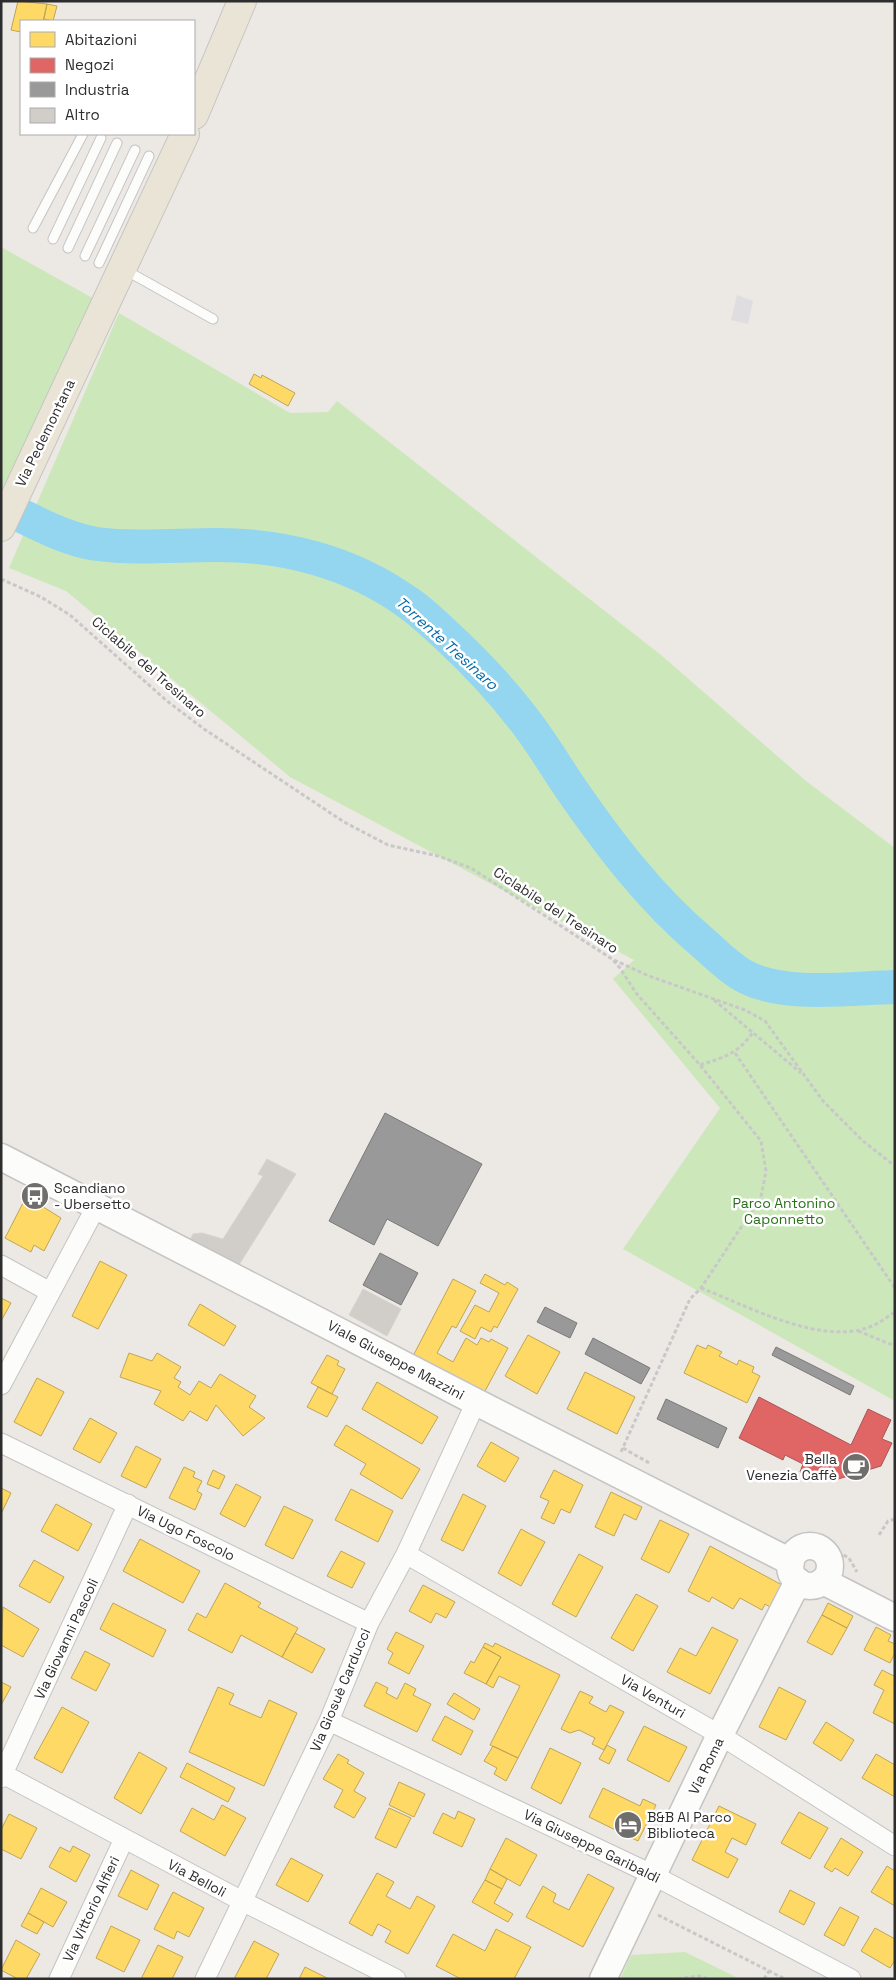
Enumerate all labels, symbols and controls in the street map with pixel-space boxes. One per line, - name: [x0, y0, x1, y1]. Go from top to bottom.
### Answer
- legend: [20, 20, 195, 135]
- text: Abitazioni: [65, 30, 137, 49]
- text: Negozi: [65, 55, 114, 74]
- text: Industria: [65, 80, 130, 99]
- text: Altro: [65, 105, 100, 124]
- street label: Via Pedemontana: [11, 376, 79, 490]
- water label: Torrente Tresinaro: [392, 592, 502, 694]
- street label: Ciclabile del Tresinaro: [88, 612, 210, 722]
- street label: Ciclabile del Tresinaro: [490, 863, 622, 957]
- place label: Scandiano - Ubersetto: [54, 1179, 131, 1213]
- bus stop icon: Scandiano - Ubersetto: [20, 1181, 50, 1211]
- park label: Parco Antonino Caponnetto: [732, 1194, 836, 1228]
- street label: Viale Giuseppe Mazzini: [324, 1316, 468, 1404]
- place label: Bella Venezia Caffè: [746, 1450, 837, 1484]
- cafe icon: Bella Venezia Caffè: [841, 1452, 871, 1482]
- street label: Via Ugo Foscolo: [134, 1501, 238, 1565]
- street label: Via Giovanni Pascoli: [30, 1575, 102, 1703]
- street label: Via Giosuè Carducci: [306, 1625, 374, 1755]
- street label: Via Venturi: [617, 1670, 689, 1722]
- street label: Via Roma: [684, 1734, 728, 1798]
- street label: Via Giuseppe Garibaldi: [521, 1805, 663, 1887]
- place label: B&B Al Parco Biblioteca: [647, 1808, 732, 1842]
- hotel icon: B&B Al Parco Biblioteca: [613, 1810, 643, 1840]
- street label: Via Vittorio Alfieri: [59, 1853, 123, 1965]
- street label: Via Belloli: [165, 1855, 229, 1901]

